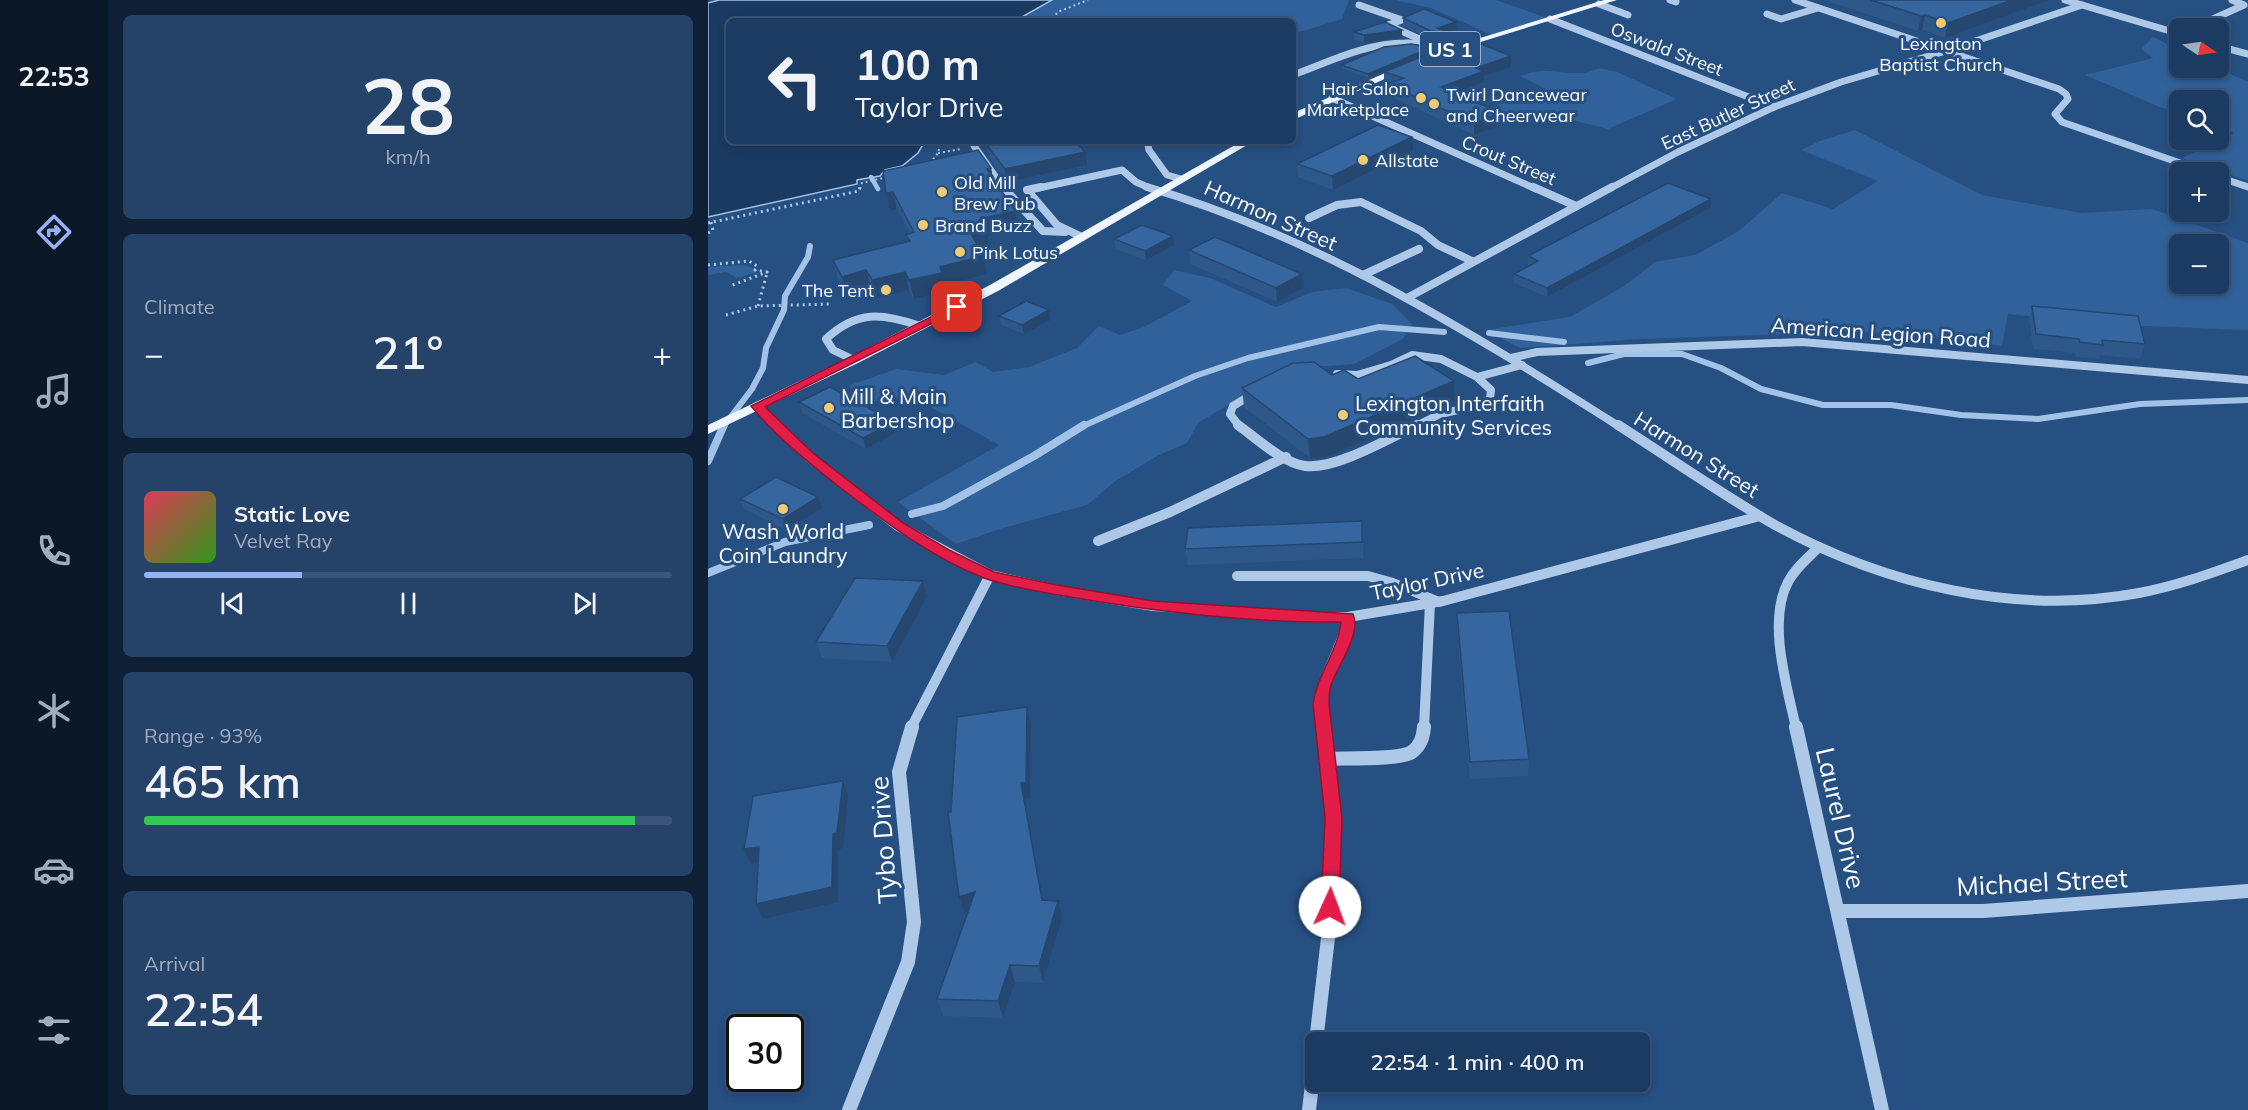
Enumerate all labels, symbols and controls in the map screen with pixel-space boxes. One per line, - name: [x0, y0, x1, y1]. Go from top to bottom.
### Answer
- marker: Lexington Baptist Church: [1934, 16, 1948, 30]
- street label: Oswald Street: [1608, 17, 1726, 81]
- north arrow: [2169, 18, 2229, 78]
- map controls: [2169, 18, 2229, 294]
- road number: US 1: [1420, 32, 1480, 66]
- place label: Lexington Baptist Church: [1879, 32, 2003, 76]
- text: 100 m: [855, 38, 980, 91]
- icon: left: [756, 42, 834, 120]
- text: 28: [361, 56, 455, 154]
- text: 22:53: [18, 59, 90, 93]
- street label: East Butler Street: [1657, 73, 1799, 155]
- place label: Hair Salon Marketplace: [1307, 77, 1409, 121]
- place label: Twirl Dancewear and Cheerwear: [1446, 83, 1587, 127]
- text: Taylor Drive: [855, 90, 1004, 124]
- button: search: [2169, 90, 2229, 150]
- marker: Hair Salon Marketplace: [1414, 91, 1428, 105]
- marker: Twirl Dancewear and Cheerwear: [1427, 97, 1441, 111]
- street label: Crout Street: [1458, 130, 1560, 190]
- text: km/h: [385, 144, 431, 169]
- place label: Allstate: [1375, 149, 1439, 172]
- marker: Allstate: [1356, 153, 1370, 167]
- button: +: [2169, 162, 2229, 222]
- place label: Old Mill Brew Pub: [954, 171, 1035, 215]
- street label: Harmon Street: [1201, 174, 1341, 256]
- marker: Old Mill Brew Pub: [935, 185, 949, 199]
- icon: directions: [33, 211, 75, 253]
- place label: Brand Buzz: [935, 214, 1032, 237]
- marker: Brand Buzz: [916, 218, 930, 232]
- button: −: [2169, 234, 2229, 294]
- place label: Pink Lotus: [972, 241, 1058, 264]
- marker: Pink Lotus: [953, 245, 967, 259]
- place label: The Tent: [802, 279, 874, 302]
- pin: [931, 281, 982, 332]
- marker: The Tent: [879, 283, 893, 297]
- icon: arrive: [940, 290, 973, 323]
- text: Climate: [144, 294, 215, 319]
- street label: American Legion Road: [1770, 311, 1992, 353]
- text: 21°: [373, 324, 443, 380]
- text: −: [144, 333, 164, 374]
- text: +: [652, 333, 672, 374]
- icon: music: [33, 370, 75, 412]
- place label: Mill & Main Barbershop: [841, 383, 954, 433]
- place label: Lexington Interfaith Community Services: [1355, 390, 1552, 440]
- marker: Mill & Main Barbershop: [822, 401, 836, 415]
- street label: Harmon Street: [1630, 405, 1764, 503]
- marker: Lexington Interfaith Community Services: [1336, 408, 1350, 422]
- text: Static Love: [234, 500, 350, 528]
- marker: Wash World Coin Laundry: [776, 502, 790, 516]
- place label: Wash World Coin Laundry: [719, 518, 847, 568]
- text: Velvet Ray: [234, 528, 332, 553]
- icon: phone: [33, 530, 75, 572]
- street label: Taylor Drive: [1368, 556, 1486, 606]
- icon: previous: [216, 587, 249, 620]
- icon: pause: [392, 587, 425, 620]
- icon: next: [568, 587, 601, 620]
- icon: climate: [33, 690, 75, 732]
- text: Range · 93%: [144, 723, 262, 748]
- street label: Laurel Drive: [1809, 744, 1873, 892]
- text: 465 km: [144, 753, 301, 809]
- street label: Tybo Drive: [862, 775, 904, 905]
- icon: car: [33, 849, 75, 891]
- street label: Michael Street: [1956, 861, 2128, 903]
- position arrow: [1298, 875, 1362, 939]
- text: Arrival: [144, 951, 205, 976]
- text: 22:54: [144, 981, 263, 1037]
- icon: filters: [33, 1009, 75, 1051]
- speed limit sign: 30: [726, 1014, 804, 1092]
- text: 22:54 · 1 min · 400 m: [1370, 1048, 1585, 1076]

